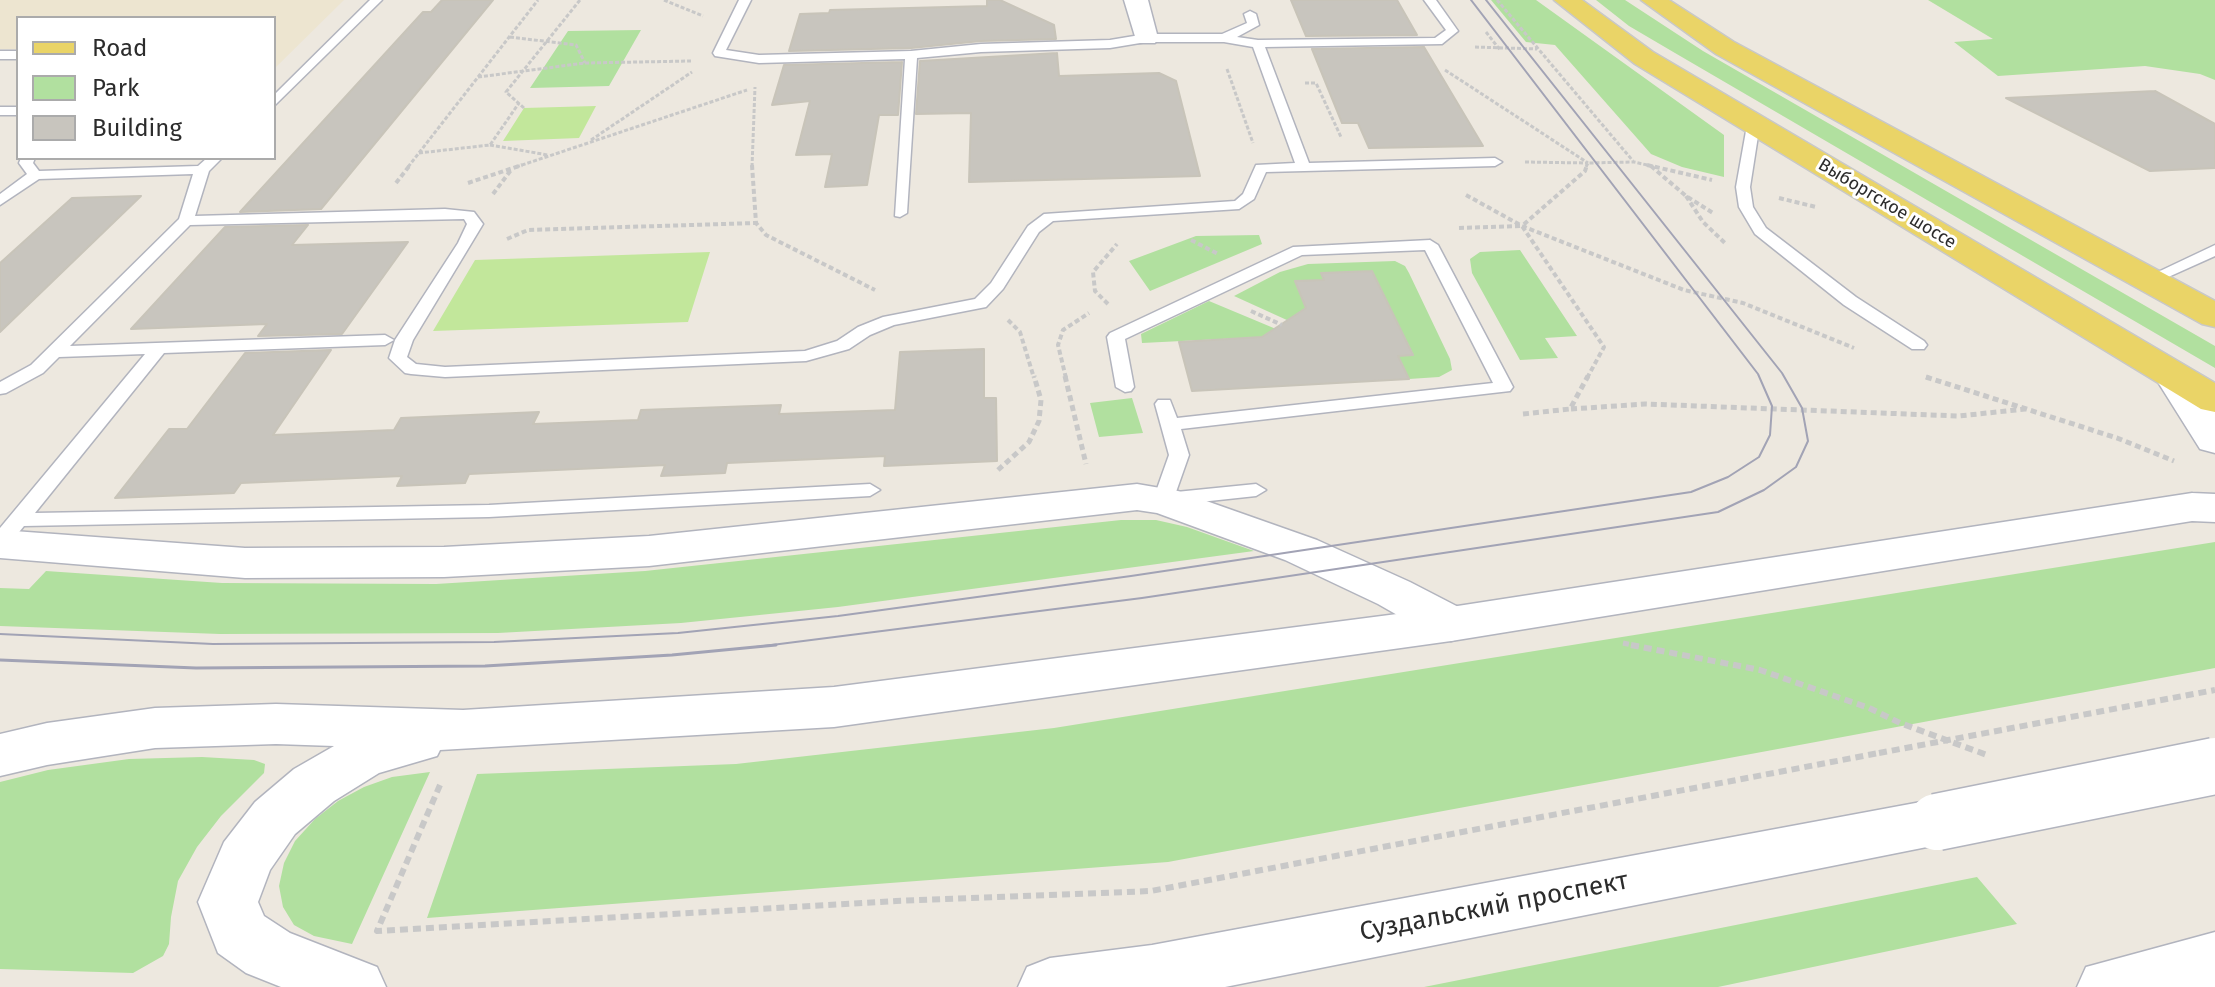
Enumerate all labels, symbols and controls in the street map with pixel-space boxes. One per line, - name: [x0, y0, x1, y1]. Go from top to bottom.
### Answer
- legend: [16, 16, 276, 160]
- text: Road: [92, 34, 147, 62]
- text: Park: [92, 74, 139, 102]
- text: Building: [92, 114, 182, 142]
- street label: Выборгское шоссе: [1814, 154, 1960, 254]
- street label: Суздальский проспект: [1357, 866, 1631, 948]

